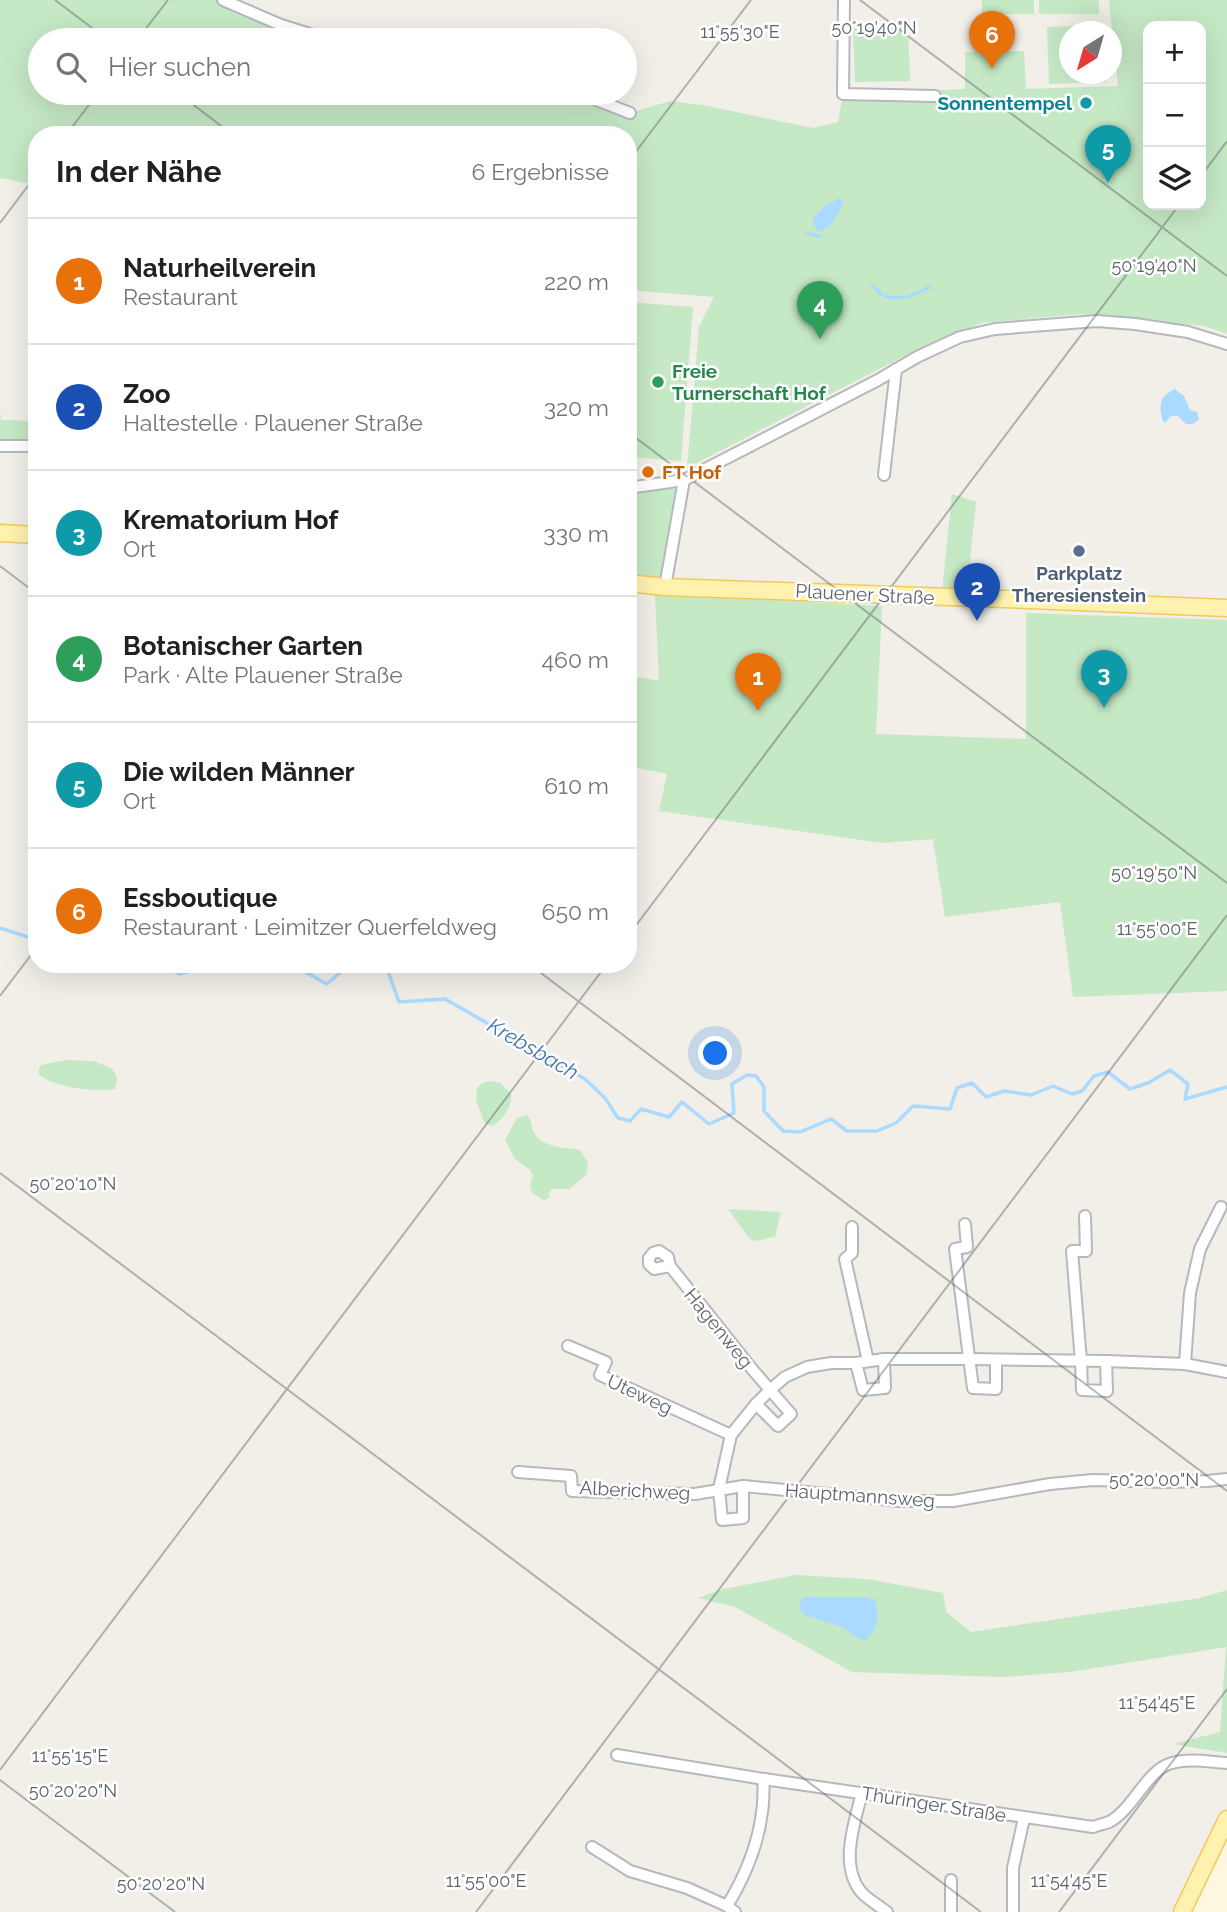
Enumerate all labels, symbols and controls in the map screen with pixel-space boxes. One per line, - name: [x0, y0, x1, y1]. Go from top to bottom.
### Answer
- pin: 6: [969, 11, 1015, 69]
- text: 50°19'40"N: [831, 17, 917, 38]
- text: 11°55'30"E: [700, 21, 780, 42]
- north arrow: [1059, 21, 1122, 84]
- map controls: [1143, 21, 1206, 210]
- button: +: [1143, 21, 1206, 84]
- search box: [28, 28, 637, 105]
- icon: search: [52, 48, 90, 86]
- text: Hier suchen: [108, 52, 251, 82]
- button: −: [1143, 84, 1206, 147]
- place label: Sonnentempel: [937, 92, 1073, 114]
- marker: Sonnentempel: [1078, 95, 1094, 111]
- pin: 5: [1085, 125, 1131, 183]
- button: layers: [1143, 147, 1206, 210]
- text: In der Nähe: [56, 154, 221, 189]
- text: 6 Ergebnisse: [472, 158, 609, 185]
- text: Naturheilverein: [123, 253, 316, 283]
- text: 50°19'40"N: [1111, 255, 1197, 276]
- text: 1: [73, 268, 85, 295]
- text: 220 m: [544, 268, 609, 295]
- pin: 4: [797, 281, 843, 339]
- text: Restaurant: [123, 283, 238, 310]
- place label: Freie Turnerschaft Hof: [672, 360, 827, 404]
- marker: Freie Turnerschaft Hof: [650, 374, 666, 390]
- text: Zoo: [123, 379, 170, 409]
- text: 2: [73, 394, 85, 421]
- text: 320 m: [544, 394, 609, 421]
- text: Haltestelle · Plauener Straße: [123, 409, 423, 436]
- place label: FT Hof: [662, 461, 722, 483]
- marker: FT Hof: [640, 464, 656, 480]
- text: Krematorium Hof: [123, 505, 338, 535]
- text: 3: [73, 520, 85, 547]
- text: 330 m: [543, 520, 609, 547]
- text: Ort: [123, 535, 156, 562]
- marker: Parkplatz Theresienstein: [1071, 543, 1087, 559]
- place label: Parkplatz Theresienstein: [1012, 562, 1146, 606]
- pin: 2: [954, 563, 1000, 621]
- street label: Plauener Straße: [795, 579, 935, 609]
- text: Botanischer Garten: [123, 631, 363, 661]
- text: 4: [72, 646, 86, 673]
- text: 460 m: [541, 646, 609, 673]
- pin: 3: [1081, 650, 1127, 708]
- pin: 1: [735, 653, 781, 711]
- text: Park · Alte Plauener Straße: [123, 661, 403, 688]
- text: Die wilden Männer: [123, 757, 355, 787]
- text: 5: [73, 772, 85, 799]
- text: 610 m: [544, 772, 609, 799]
- text: Ort: [123, 787, 156, 814]
- text: 50°19'50"N: [1111, 862, 1197, 883]
- text: Essboutique: [123, 883, 277, 913]
- text: 6: [72, 898, 86, 925]
- text: 650 m: [542, 898, 609, 925]
- text: Restaurant · Leimitzer Querfeldweg: [123, 913, 497, 940]
- text: 11°55'00"E: [1117, 918, 1197, 939]
- water label: Krebsbach: [483, 1012, 583, 1085]
- your location: [698, 1036, 732, 1070]
- text: 50°20'10"N: [30, 1173, 116, 1194]
- street label: Hagenweg: [680, 1284, 758, 1372]
- street label: Uteweg: [604, 1369, 676, 1419]
- text: 50°20'00"N: [1109, 1469, 1199, 1490]
- street label: Alberichweg: [579, 1476, 691, 1504]
- street label: Hauptmannsweg: [784, 1479, 936, 1511]
- text: 11°54'45"E: [1118, 1692, 1196, 1713]
- text: 11°55'15"E: [32, 1745, 108, 1766]
- text: 50°20'20"N: [29, 1780, 117, 1801]
- street label: Thüringer Straße: [860, 1782, 1008, 1826]
- text: 11°55'00"E: [446, 1870, 526, 1891]
- text: 11°54'45"E: [1030, 1870, 1108, 1891]
- text: 50°20'20"N: [117, 1873, 205, 1894]

